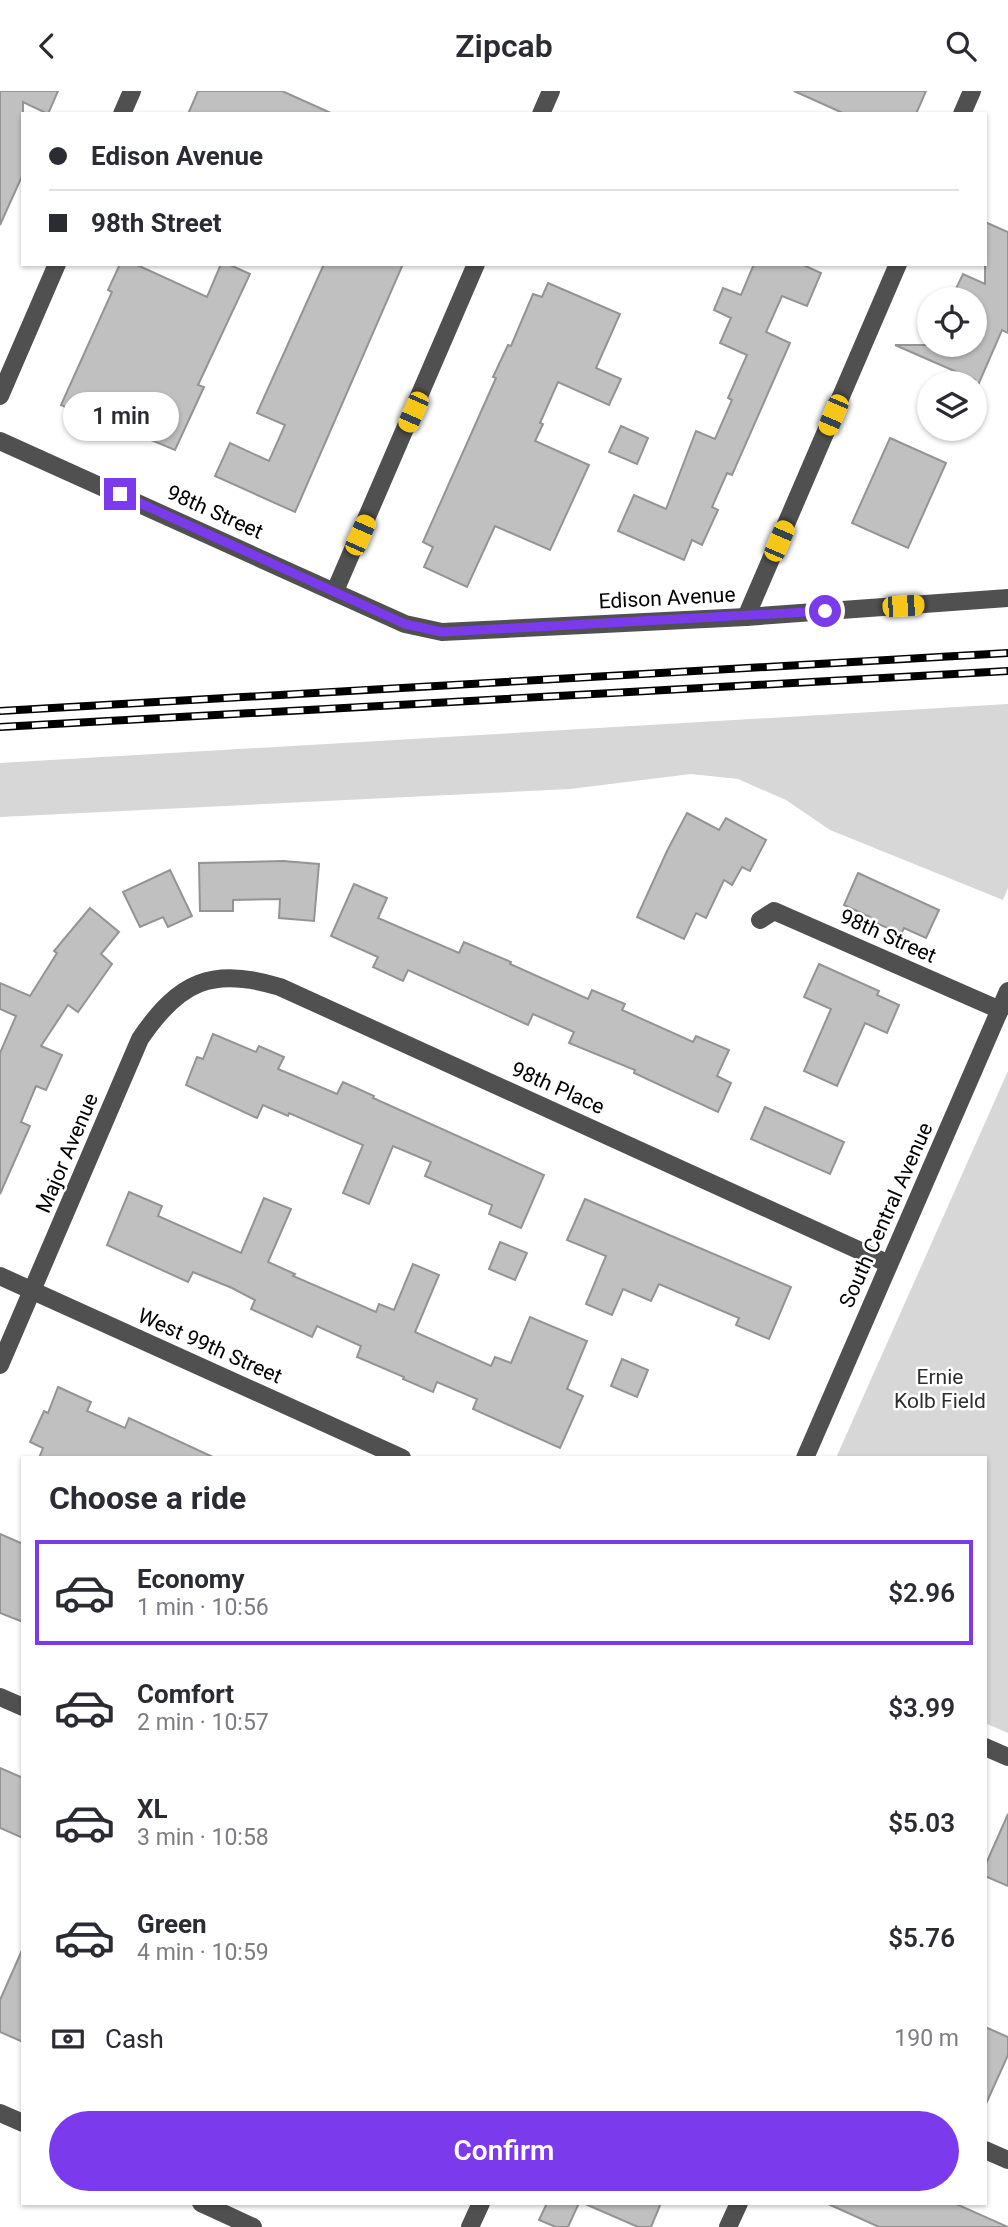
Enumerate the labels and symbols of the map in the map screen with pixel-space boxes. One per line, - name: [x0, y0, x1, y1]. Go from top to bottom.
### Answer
- car: [395, 389, 432, 435]
- car: [816, 392, 851, 438]
- callout: 1 min: [62, 393, 178, 441]
- route end: [104, 478, 136, 510]
- street label: 98th Street: [163, 480, 267, 544]
- car: [342, 512, 379, 558]
- car: [762, 518, 797, 564]
- street label: Edison Avenue: [598, 582, 736, 614]
- car: [882, 594, 925, 618]
- route start: [809, 595, 841, 627]
- street label: 98th Street: [836, 904, 940, 968]
- street label: 98th Place: [508, 1057, 608, 1119]
- street label: Major Avenue: [31, 1090, 103, 1216]
- street label: South Central Avenue: [834, 1119, 938, 1311]
- street label: West 99th Street: [134, 1304, 286, 1389]
- park label: Ernie Kolb Field: [894, 1365, 986, 1413]

